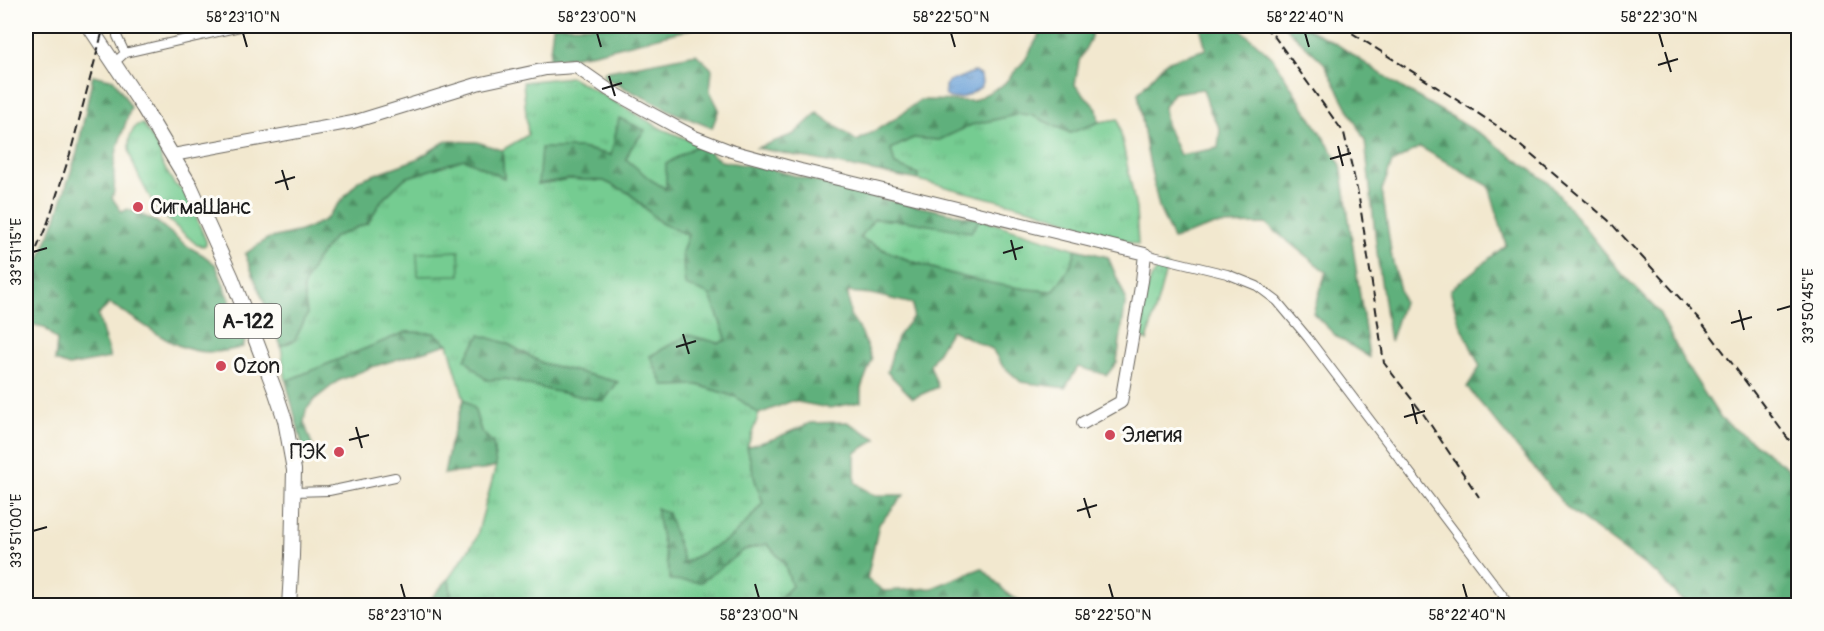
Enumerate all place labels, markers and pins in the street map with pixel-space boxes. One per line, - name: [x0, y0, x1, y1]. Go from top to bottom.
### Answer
- place label: СигмаШанс: [150, 194, 251, 221]
- marker: СигмаШанс: [131, 200, 145, 214]
- place label: Ozon: [233, 353, 280, 380]
- marker: Ozon: [214, 359, 228, 373]
- place label: Элегия: [1122, 422, 1182, 449]
- marker: Элегия: [1103, 428, 1117, 442]
- place label: ПЭК: [290, 439, 327, 466]
- marker: ПЭК: [332, 445, 346, 459]

